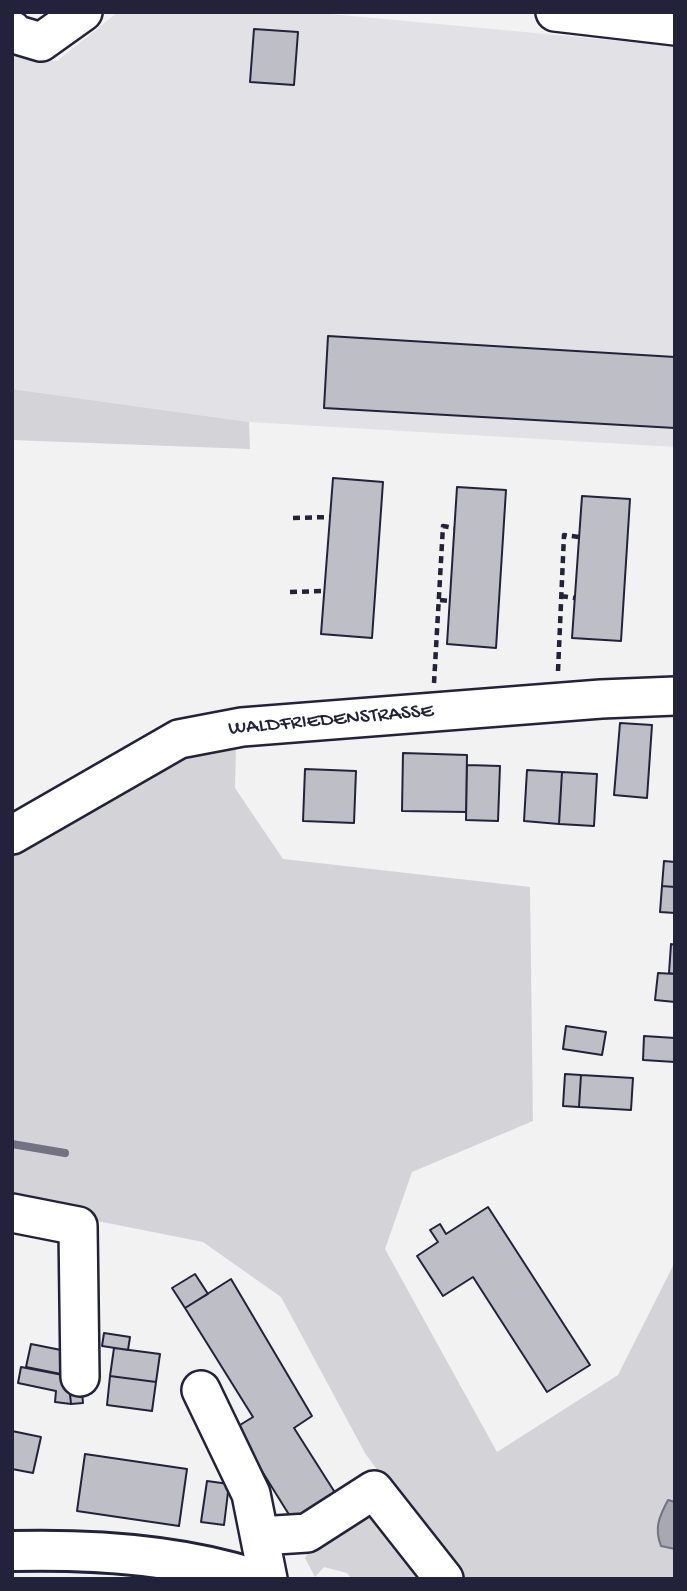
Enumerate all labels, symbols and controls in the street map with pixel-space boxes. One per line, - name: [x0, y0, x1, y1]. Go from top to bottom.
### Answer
- street label: WALDFRIEDENSTRASSE: [227, 699, 435, 743]

